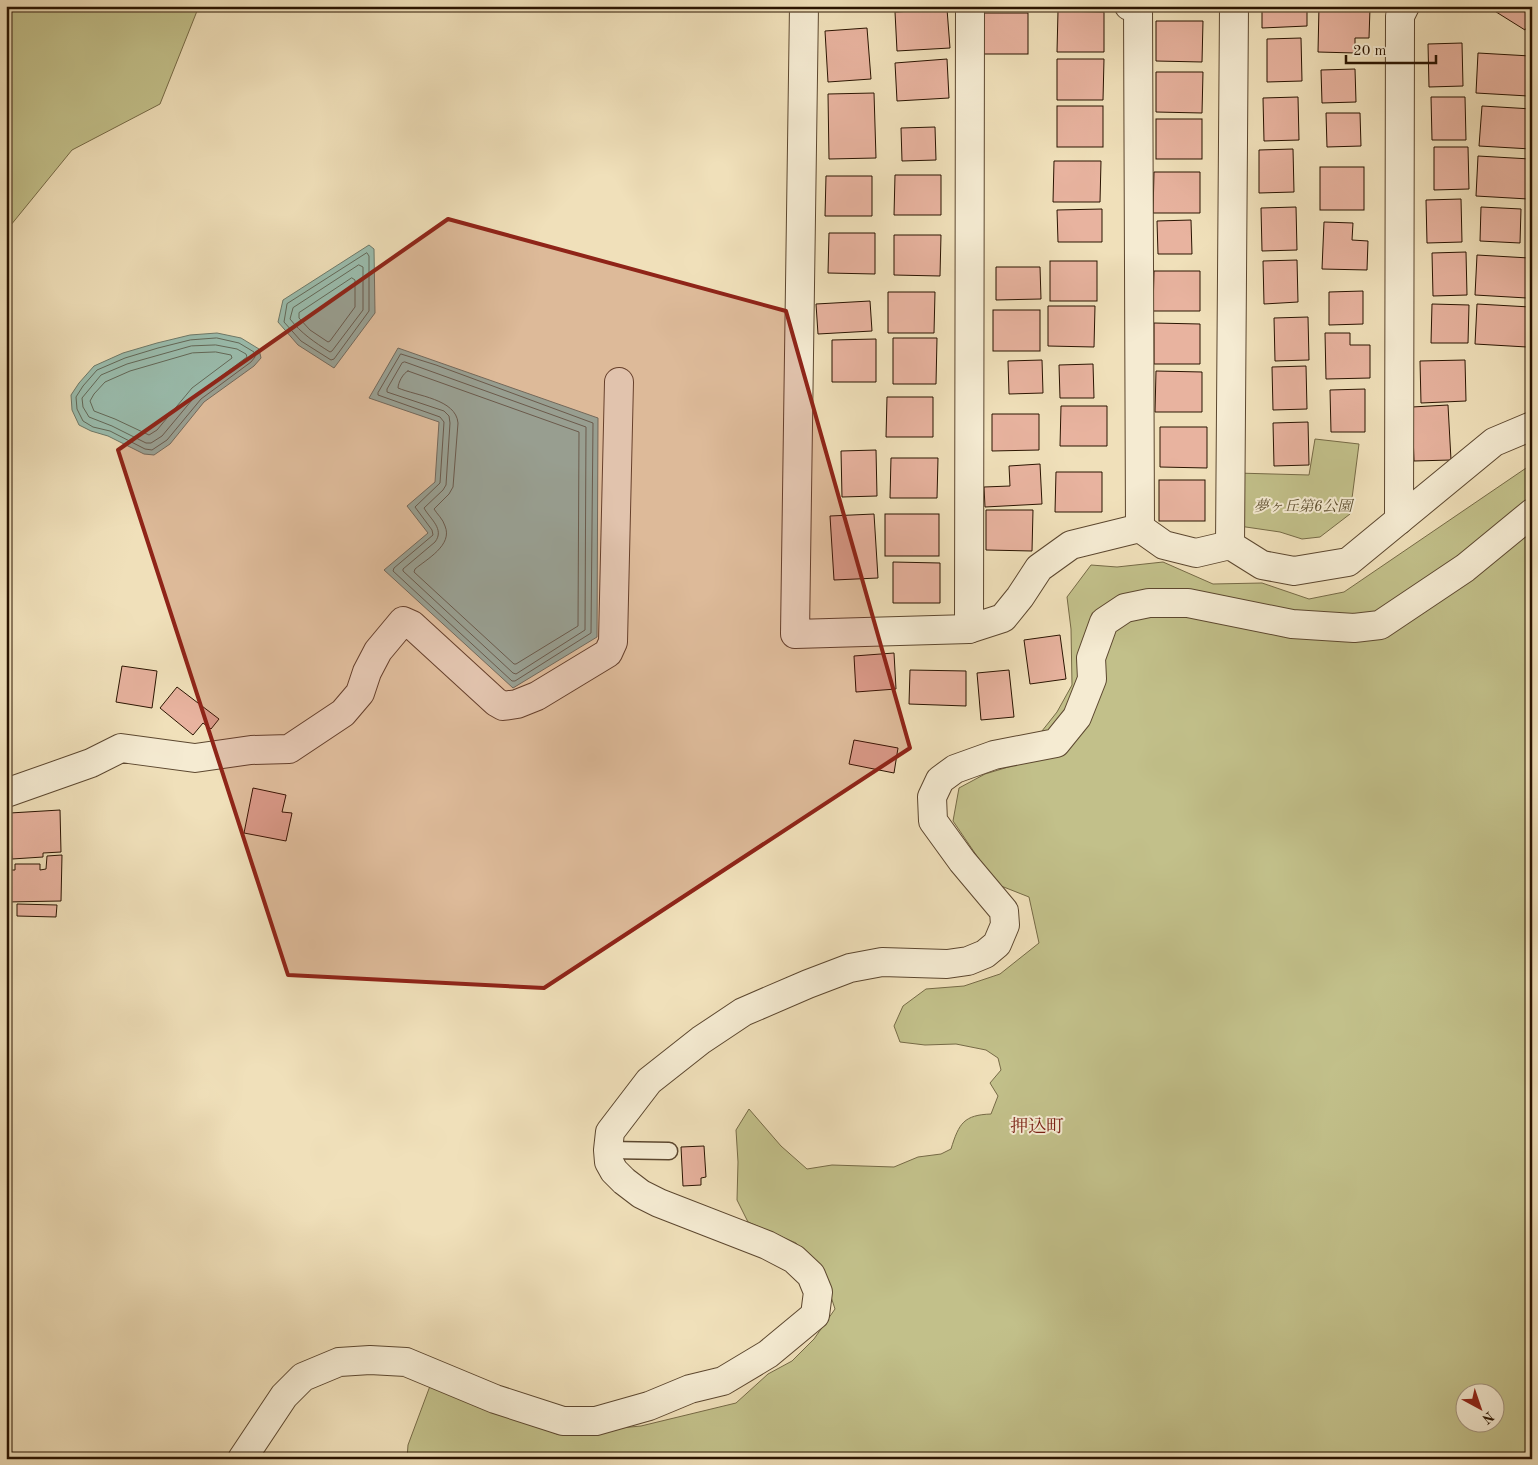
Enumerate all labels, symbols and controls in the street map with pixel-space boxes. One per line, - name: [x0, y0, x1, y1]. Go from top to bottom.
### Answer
- scale bar: [1346, 32, 1436, 64]
- text: 20 m: [1353, 44, 1387, 59]
- park label: 夢ヶ丘第6公園: [1254, 498, 1355, 515]
- district label: 押込町: [1010, 1116, 1064, 1136]
- north arrow: [1456, 1382, 1506, 1432]
- text: N: [1479, 1408, 1496, 1426]

